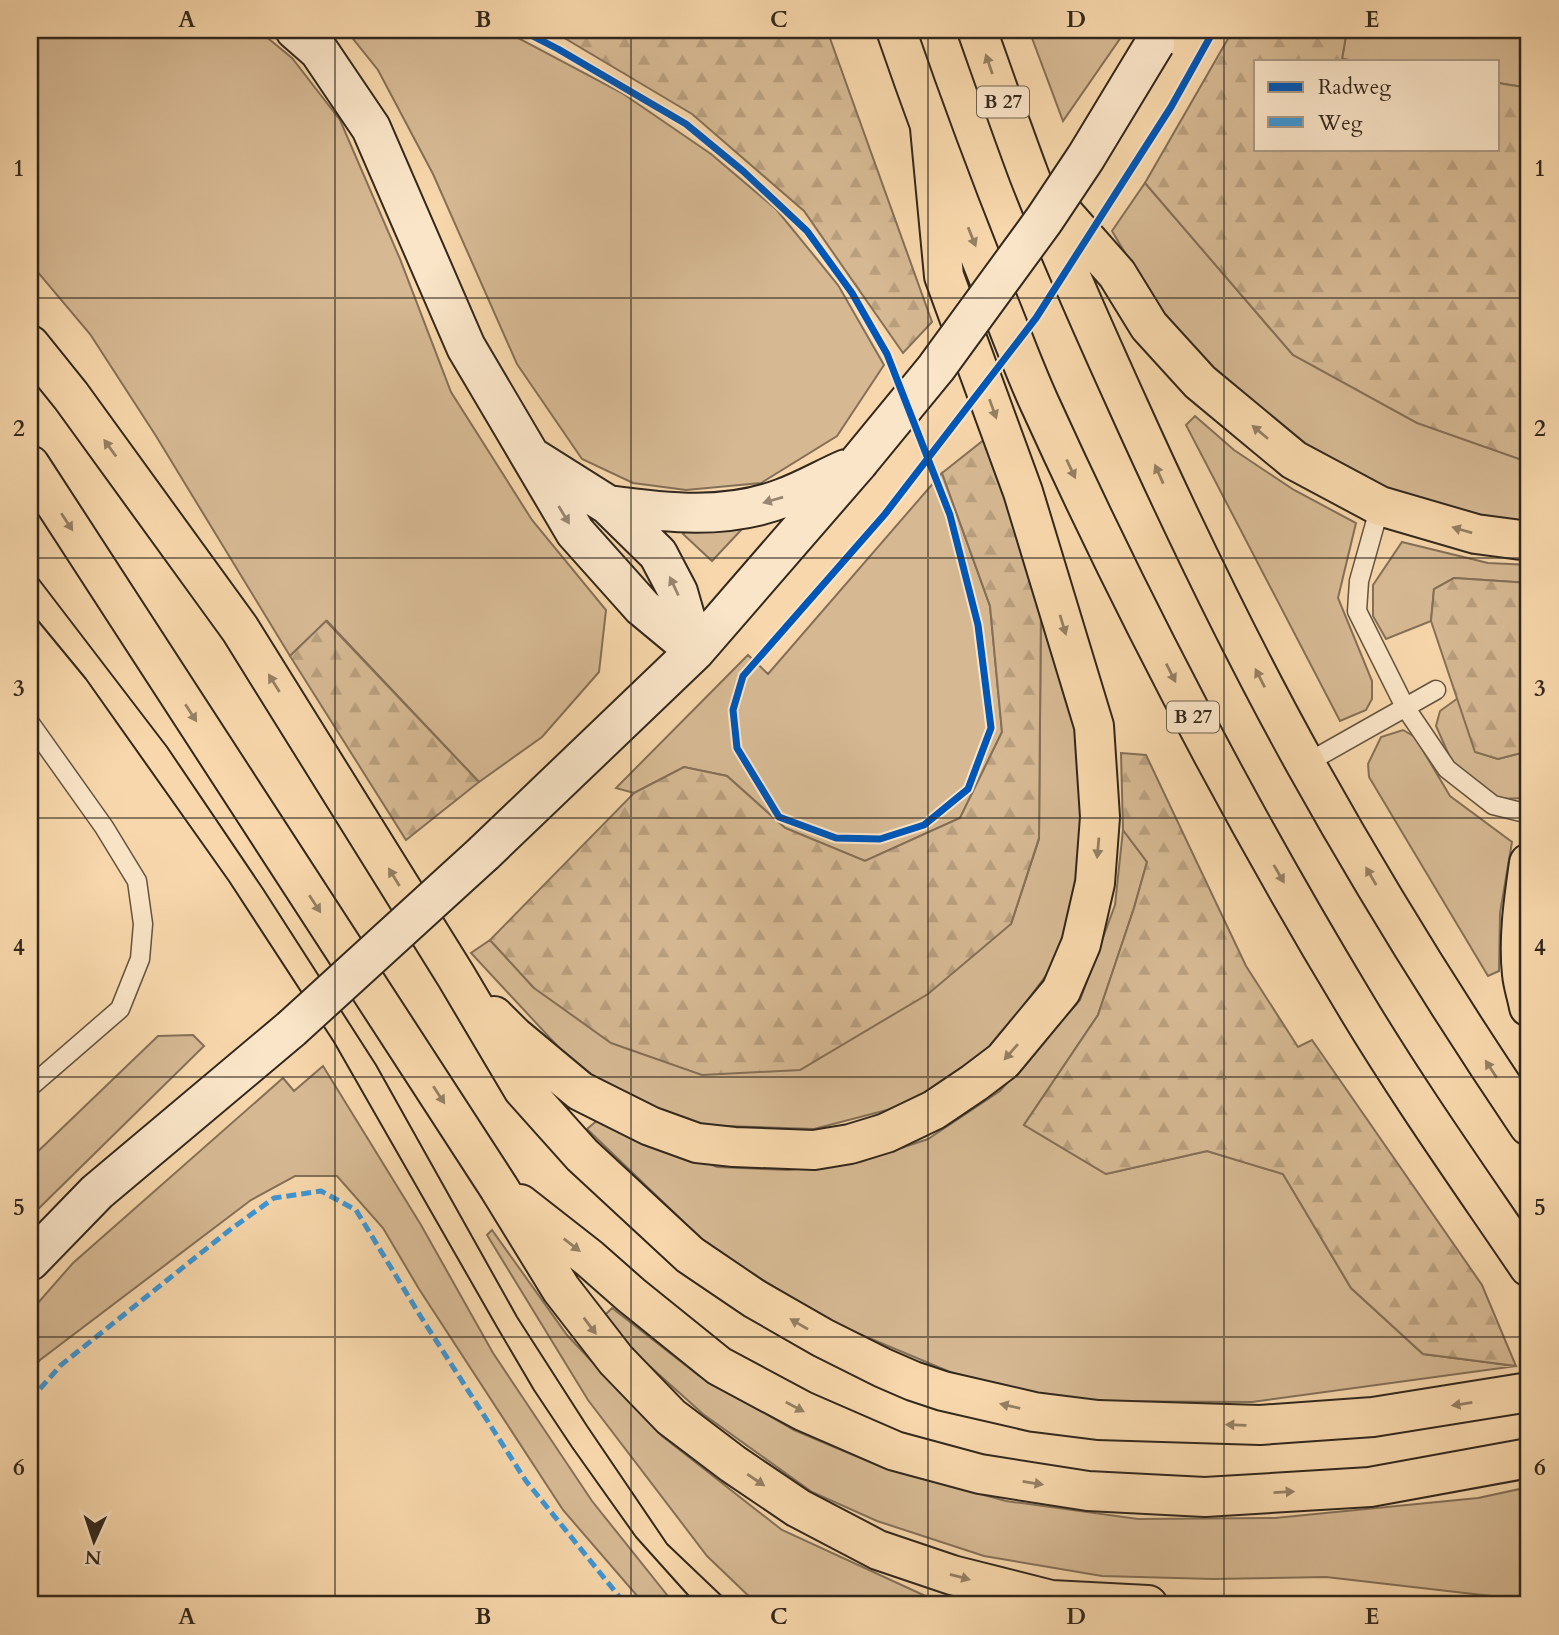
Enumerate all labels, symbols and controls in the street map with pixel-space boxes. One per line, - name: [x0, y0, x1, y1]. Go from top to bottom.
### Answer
- text: A: [178, 4, 196, 35]
- text: B: [475, 4, 491, 35]
- text: C: [770, 4, 788, 35]
- text: D: [1066, 4, 1086, 35]
- text: E: [1365, 4, 1379, 35]
- one-way arrow: [983, 54, 994, 75]
- legend: [1254, 60, 1500, 150]
- text: Radweg: [1318, 73, 1391, 102]
- road number: B 27: [977, 86, 1029, 118]
- text: Weg: [1317, 109, 1363, 138]
- text: 1: [13, 153, 25, 184]
- text: 1: [1534, 153, 1546, 184]
- one-way arrow: [967, 227, 978, 248]
- one-way arrow: [987, 399, 998, 420]
- text: 2: [13, 413, 25, 444]
- text: 2: [1534, 413, 1546, 444]
- one-way arrow: [1251, 425, 1268, 440]
- one-way arrow: [103, 439, 117, 458]
- one-way arrow: [1065, 459, 1077, 479]
- one-way arrow: [1153, 464, 1165, 484]
- one-way arrow: [762, 496, 783, 506]
- one-way arrow: [558, 505, 571, 524]
- one-way arrow: [61, 512, 74, 532]
- one-way arrow: [1451, 525, 1472, 535]
- one-way arrow: [669, 576, 680, 596]
- one-way arrow: [1059, 615, 1069, 636]
- one-way arrow: [1164, 664, 1176, 684]
- one-way arrow: [1255, 668, 1266, 688]
- text: 3: [13, 673, 25, 704]
- text: 3: [1534, 673, 1546, 704]
- one-way arrow: [268, 674, 280, 693]
- road number: B 27: [1167, 702, 1219, 732]
- one-way arrow: [184, 704, 198, 722]
- one-way arrow: [1092, 837, 1103, 859]
- one-way arrow: [1273, 864, 1285, 883]
- one-way arrow: [387, 867, 400, 886]
- one-way arrow: [1365, 867, 1377, 886]
- one-way arrow: [308, 894, 321, 914]
- text: 4: [13, 932, 25, 963]
- text: 4: [1534, 932, 1546, 963]
- one-way arrow: [1003, 1043, 1019, 1061]
- one-way arrow: [1485, 1060, 1498, 1079]
- one-way arrow: [432, 1085, 445, 1104]
- text: 5: [13, 1192, 25, 1223]
- text: 5: [1534, 1192, 1546, 1223]
- one-way arrow: [562, 1237, 580, 1252]
- one-way arrow: [582, 1317, 597, 1335]
- one-way arrow: [789, 1318, 809, 1330]
- one-way arrow: [1451, 1398, 1473, 1409]
- one-way arrow: [785, 1400, 805, 1412]
- one-way arrow: [999, 1400, 1021, 1411]
- one-way arrow: [1225, 1419, 1247, 1430]
- text: 6: [13, 1452, 25, 1483]
- text: 6: [1534, 1452, 1546, 1483]
- one-way arrow: [747, 1473, 765, 1487]
- one-way arrow: [1022, 1478, 1044, 1489]
- one-way arrow: [1274, 1486, 1296, 1497]
- north arrow: [60, 1506, 130, 1576]
- text: N: [84, 1544, 102, 1570]
- one-way arrow: [950, 1572, 972, 1583]
- text: A: [178, 1601, 196, 1632]
- text: B: [475, 1601, 491, 1632]
- text: C: [770, 1601, 788, 1632]
- text: D: [1066, 1601, 1086, 1632]
- text: E: [1365, 1601, 1379, 1632]

